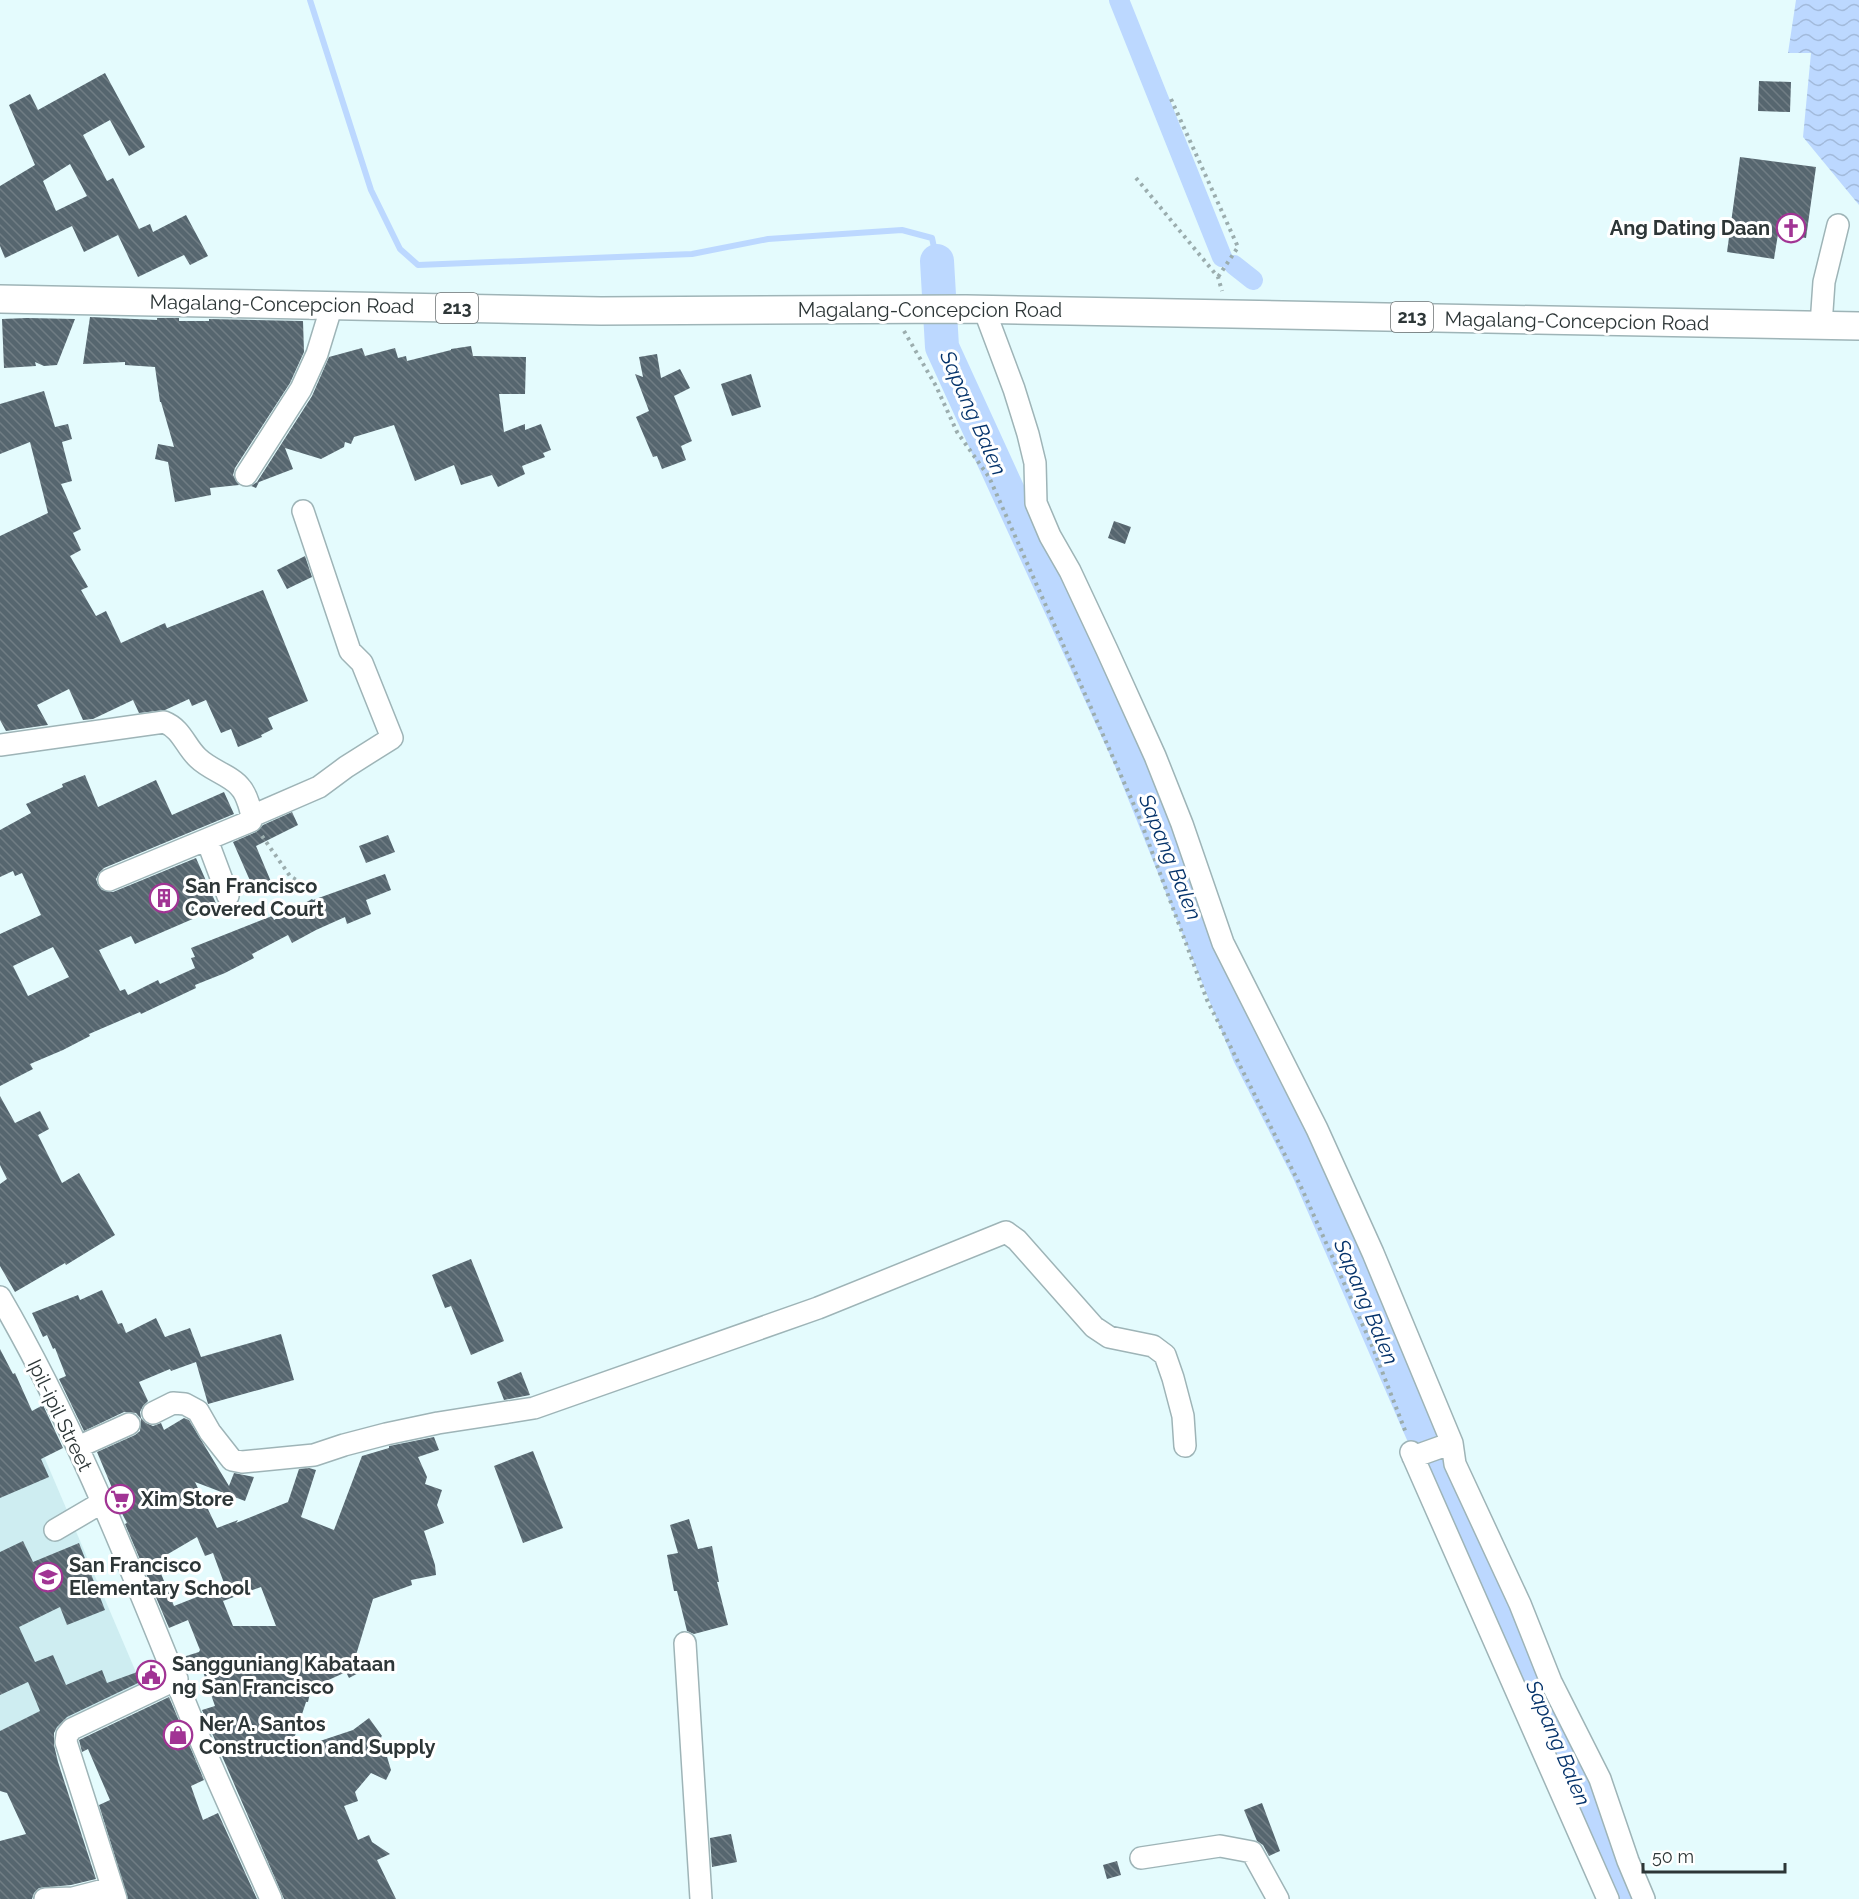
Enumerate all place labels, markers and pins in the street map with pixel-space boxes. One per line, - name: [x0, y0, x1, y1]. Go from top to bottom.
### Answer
- church icon: Ang Dating Daan: [1775, 212, 1807, 244]
- place label: Ang Dating Daan: [1610, 216, 1770, 240]
- place label: San Francisco Covered Court: [185, 874, 324, 921]
- building icon: San Francisco Covered Court: [148, 882, 180, 914]
- supermarket icon: Xim Store: [104, 1483, 136, 1515]
- place label: Xim Store: [140, 1487, 234, 1511]
- place label: San Francisco Elementary School: [69, 1553, 251, 1600]
- school or university icon: San Francisco Elementary School: [32, 1561, 64, 1593]
- place label: Sangguniang Kabataan ng San Francisco: [172, 1652, 395, 1699]
- public building icon: Sangguniang Kabataan ng San Francisco: [135, 1659, 167, 1691]
- place label: Ner A. Santos Construction and Supply: [199, 1712, 436, 1759]
- shop icon: Ner A. Santos Construction and Supply: [162, 1719, 194, 1751]

